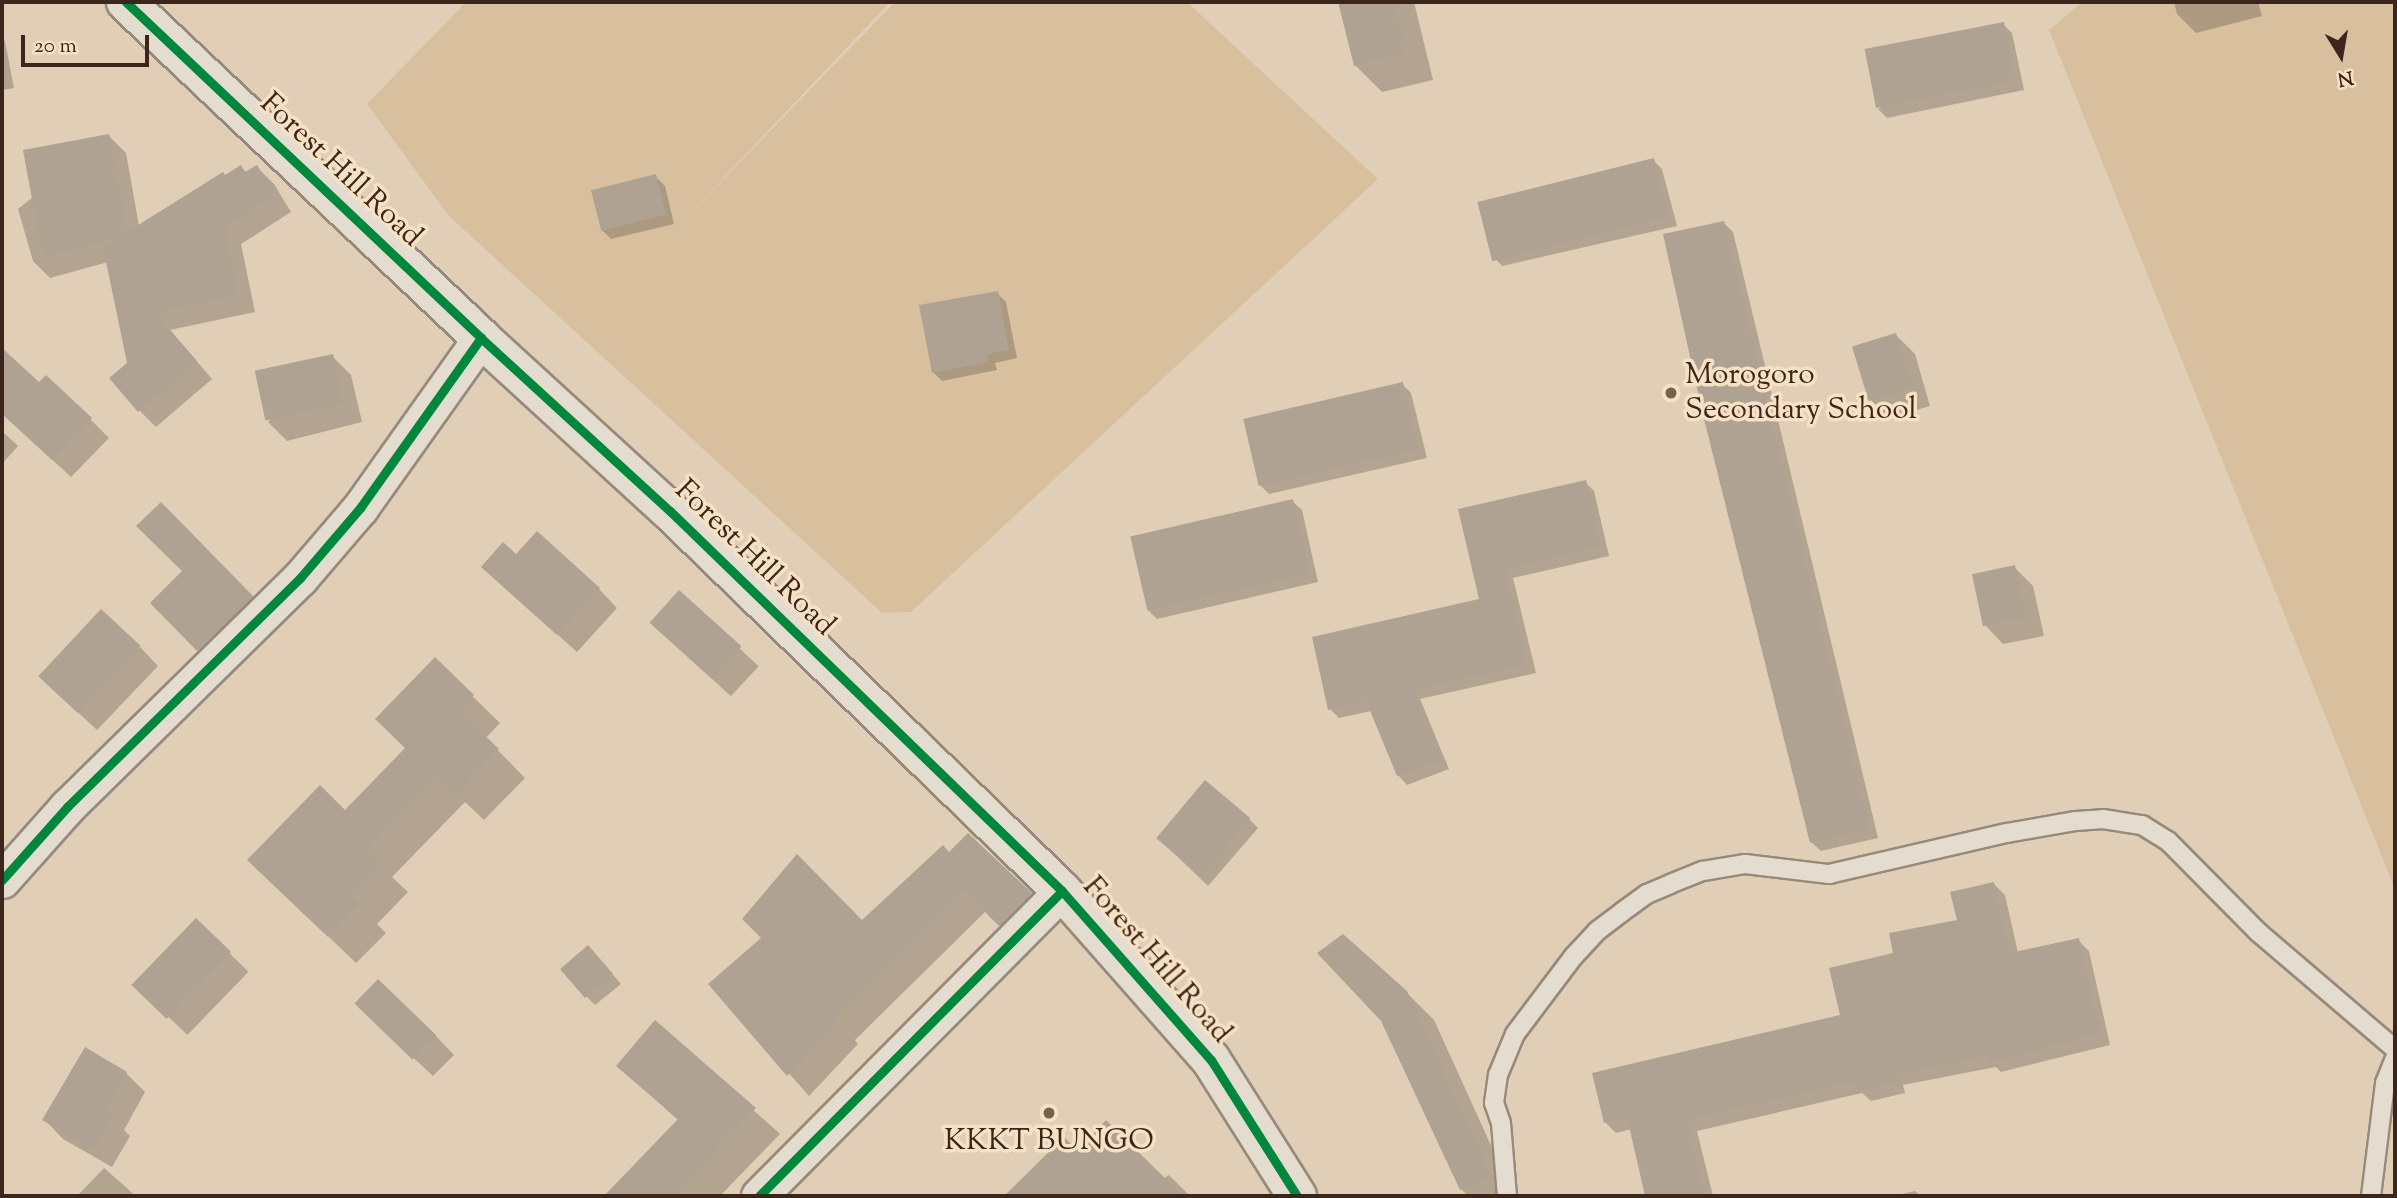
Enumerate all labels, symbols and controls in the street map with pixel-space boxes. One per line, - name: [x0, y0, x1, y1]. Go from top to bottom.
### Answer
- scale bar: [24, 21, 152, 65]
- north arrow: [2306, 21, 2376, 91]
- text: 20 m: [34, 32, 77, 62]
- text: N: [2335, 62, 2355, 92]
- street label: Forest Hill Road: [251, 87, 429, 255]
- place label: Morogoro Secondary School: [1685, 358, 1917, 428]
- marker: Morogoro Secondary School: [1663, 385, 1679, 401]
- street label: Forest Hill Road: [666, 473, 842, 645]
- street label: Forest Hill Road: [1074, 870, 1238, 1052]
- marker: KKKT BUNGO: [1041, 1105, 1057, 1121]
- place label: KKKT BUNGO: [944, 1124, 1154, 1160]

